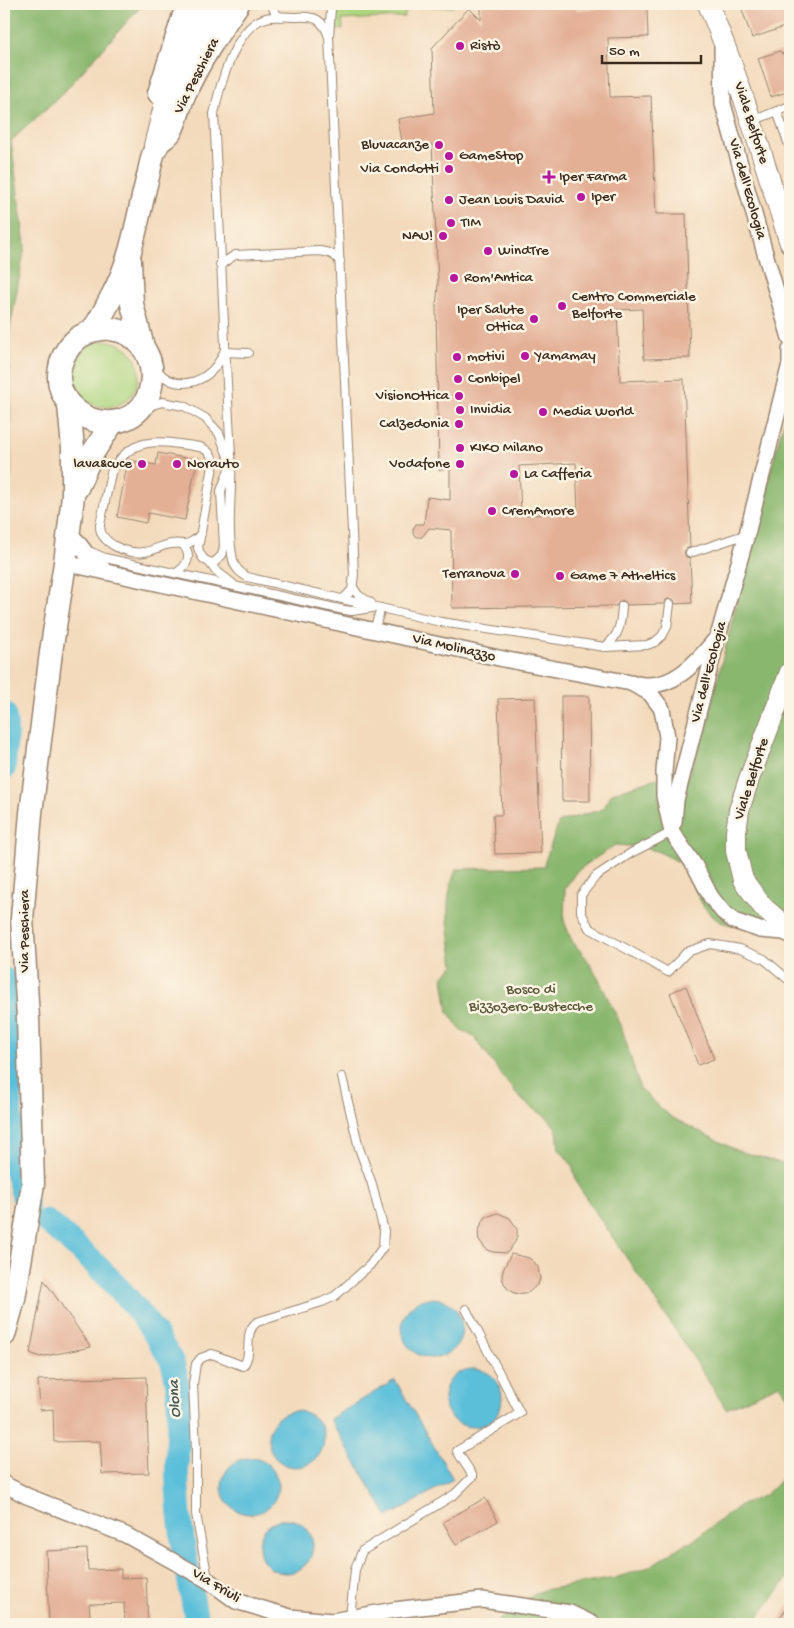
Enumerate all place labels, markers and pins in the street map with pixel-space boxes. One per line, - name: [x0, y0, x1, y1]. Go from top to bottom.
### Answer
- place label: Ristò: [470, 37, 501, 55]
- marker: Ristò: [454, 40, 466, 52]
- place label: Bluvacanze: [360, 136, 429, 154]
- marker: Bluvacanze: [433, 139, 445, 151]
- place label: GameStop: [459, 147, 524, 165]
- marker: GameStop: [443, 150, 455, 162]
- place label: Via Condotti: [359, 160, 439, 178]
- marker: Via Condotti: [443, 163, 455, 175]
- place label: Iper Farma: [559, 168, 628, 186]
- marker: Iper Farma: [543, 171, 555, 183]
- place label: Iper: [591, 188, 617, 206]
- place label: Jean Louis David: [459, 191, 564, 209]
- marker: Iper: [575, 191, 587, 203]
- marker: Jean Louis David: [443, 194, 455, 206]
- place label: TIM: [460, 214, 481, 232]
- marker: TIM: [445, 217, 457, 229]
- place label: NAU!: [402, 227, 433, 245]
- marker: NAU!: [437, 230, 449, 242]
- place label: WindTre: [498, 242, 549, 260]
- marker: WindTre: [482, 245, 494, 257]
- place label: Rom'Antica: [464, 269, 534, 287]
- marker: Rom'Antica: [448, 272, 460, 284]
- place label: Centro Commerciale Belforte: [571, 288, 696, 323]
- marker: Centro Commerciale Belforte: [556, 300, 568, 312]
- place label: Iper Salute Ottica: [457, 301, 525, 336]
- marker: Iper Salute Ottica: [528, 313, 540, 325]
- place label: Yamamay: [533, 347, 596, 365]
- place label: motivi: [467, 348, 505, 366]
- marker: Yamamay: [519, 350, 531, 362]
- marker: motivi: [451, 351, 463, 363]
- place label: Conbipel: [468, 370, 521, 388]
- marker: Conbipel: [452, 373, 464, 385]
- place label: VisionOttica: [375, 387, 450, 405]
- marker: VisionOttica: [453, 390, 465, 402]
- place label: Invidia: [470, 401, 512, 419]
- place label: Media World: [553, 403, 634, 421]
- marker: Invidia: [454, 404, 466, 416]
- marker: Media World: [537, 406, 549, 418]
- place label: Calzedonia: [380, 415, 450, 433]
- marker: Calzedonia: [453, 418, 465, 430]
- place label: KIKO Milano: [470, 439, 543, 457]
- marker: KIKO Milano: [454, 442, 466, 454]
- place label: lava&cuce: [74, 455, 132, 473]
- place label: Norauto: [187, 455, 239, 473]
- place label: Vodafone: [389, 455, 450, 473]
- marker: lava&cuce: [136, 458, 148, 470]
- marker: Norauto: [171, 458, 183, 470]
- marker: Vodafone: [454, 458, 466, 470]
- place label: La Cafferia: [524, 465, 592, 483]
- marker: La Cafferia: [508, 468, 520, 480]
- place label: CremAmore: [502, 502, 574, 520]
- marker: CremAmore: [486, 505, 498, 517]
- place label: Terranova: [442, 565, 506, 583]
- place label: Game 7 Atheltics: [570, 567, 676, 585]
- marker: Terranova: [509, 568, 521, 580]
- marker: Game 7 Atheltics: [554, 570, 566, 582]

